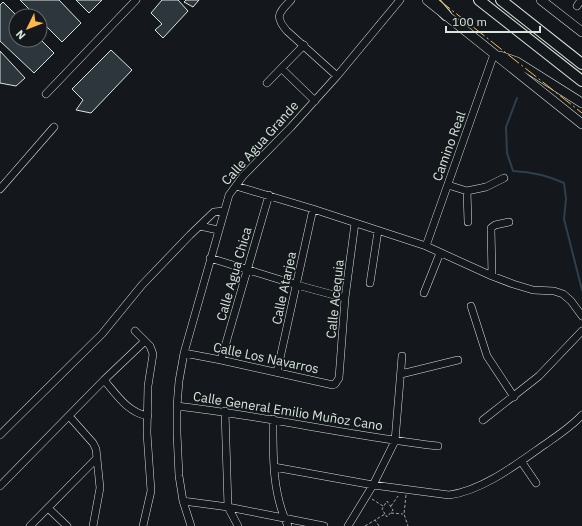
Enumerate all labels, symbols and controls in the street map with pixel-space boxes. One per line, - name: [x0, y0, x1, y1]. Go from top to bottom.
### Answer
- north arrow: [8, 8, 48, 48]
- scale bar: [446, 8, 540, 34]
- text: 100 m: [452, 14, 487, 29]
- text: N: [13, 27, 29, 43]
- street label: Calle Agua Grande: [218, 97, 302, 189]
- street label: Camino Real: [429, 108, 470, 183]
- street label: Calle Agua Chica: [212, 225, 256, 323]
- street label: Calle Atarjea: [268, 250, 300, 326]
- street label: Calle Acequia: [322, 259, 348, 339]
- street label: Calle Los Navarros: [212, 338, 320, 378]
- street label: Calle General Emilio Muñoz Cano: [192, 388, 384, 434]

